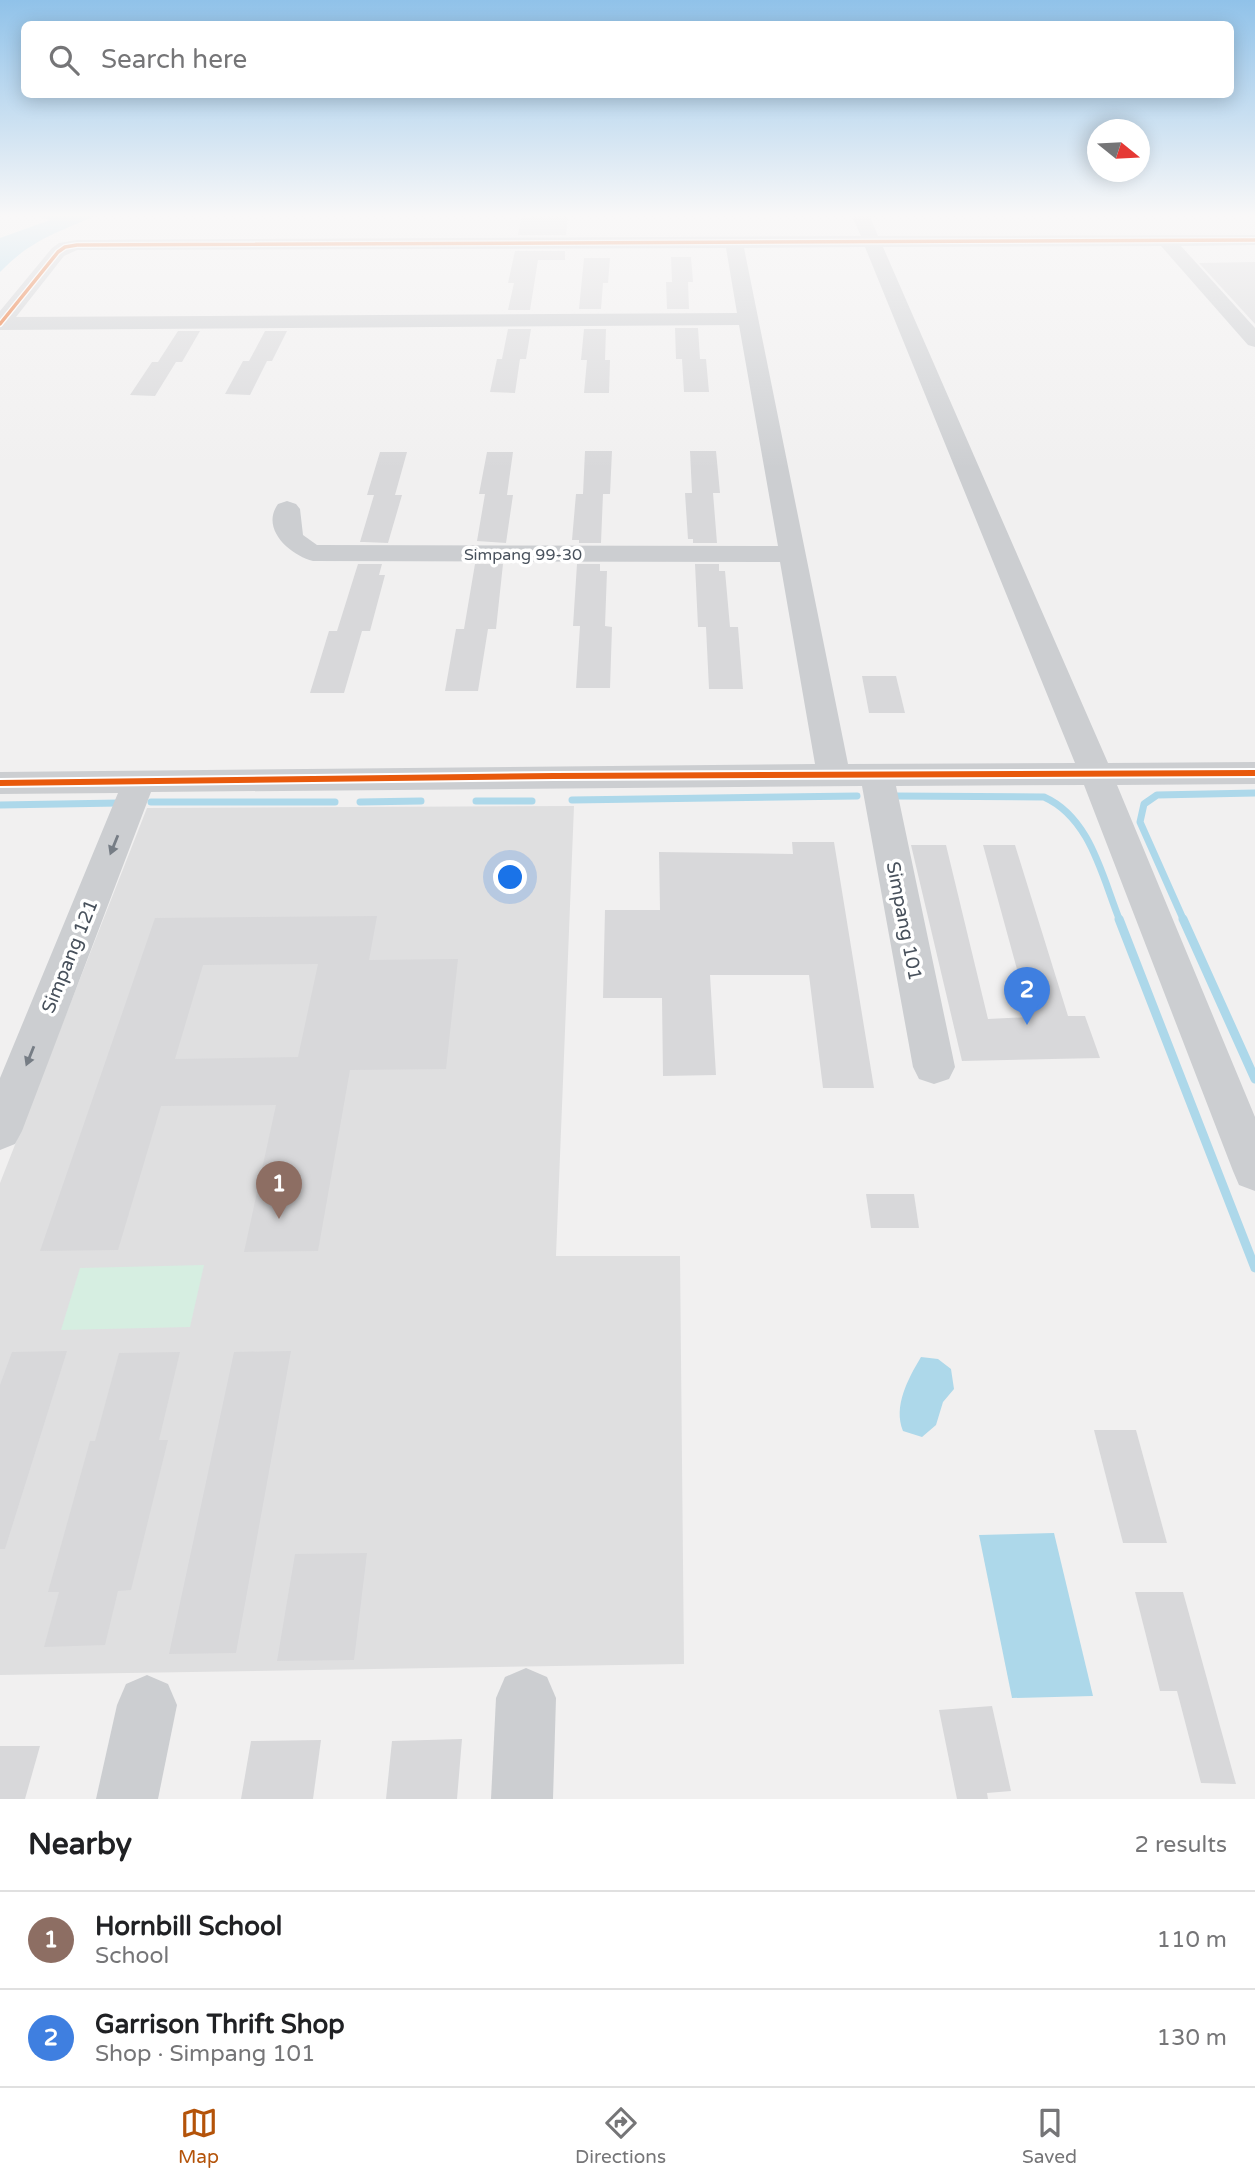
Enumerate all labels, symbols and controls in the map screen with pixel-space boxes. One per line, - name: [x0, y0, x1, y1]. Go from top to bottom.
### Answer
- search box: [21, 21, 1234, 98]
- icon: search: [45, 41, 83, 79]
- text: Search here: [101, 44, 247, 75]
- north arrow: [1087, 119, 1150, 182]
- street label: Simpang 99-30: [464, 545, 582, 565]
- one-way arrow: [108, 835, 119, 856]
- your location: [493, 860, 527, 894]
- street label: Simpang 101: [882, 860, 926, 983]
- street label: Simpang 121: [37, 896, 103, 1016]
- pin: 2: [1004, 967, 1050, 1025]
- one-way arrow: [24, 1046, 35, 1067]
- pin: 1: [256, 1161, 302, 1219]
- text: Nearby: [28, 1826, 132, 1863]
- text: 2 results: [1134, 1831, 1227, 1859]
- text: Hornbill School: [95, 1911, 282, 1942]
- text: 1: [44, 1926, 58, 1954]
- text: 110 m: [1157, 1926, 1227, 1954]
- text: School: [95, 1942, 169, 1970]
- text: Garrison Thrift Shop: [95, 2009, 345, 2040]
- text: 2: [44, 2024, 58, 2052]
- text: 130 m: [1157, 2024, 1227, 2052]
- text: Shop · Simpang 101: [95, 2040, 316, 2068]
- tab: Map: [178, 2104, 219, 2168]
- tab: Directions: [575, 2104, 666, 2168]
- tab: Saved: [1022, 2104, 1077, 2168]

